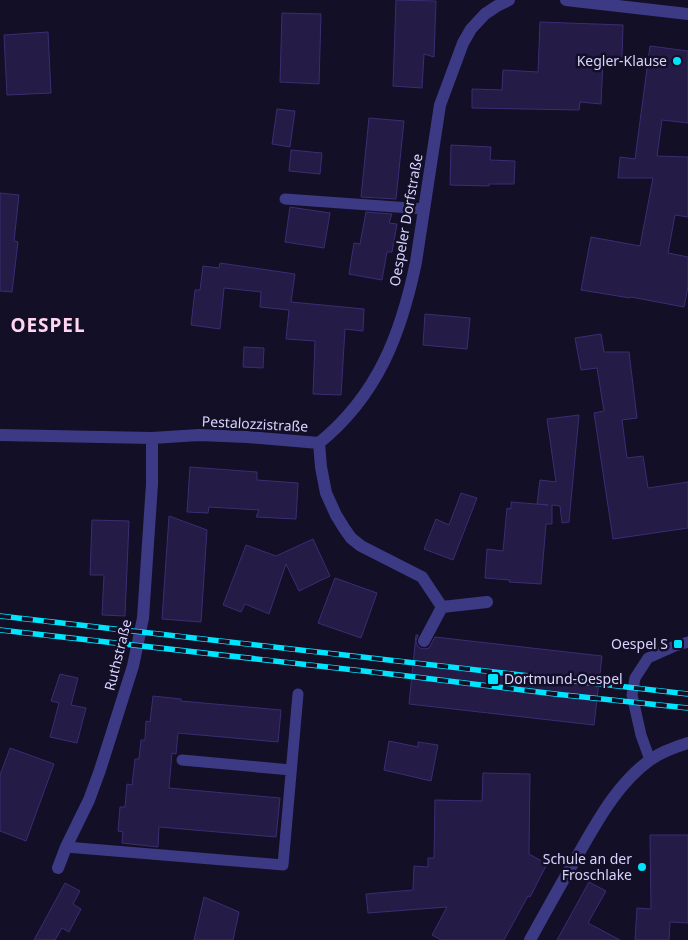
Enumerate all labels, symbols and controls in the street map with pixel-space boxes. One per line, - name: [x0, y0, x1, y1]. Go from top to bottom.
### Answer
- place label: Kegler-Klause: [577, 51, 667, 70]
- marker: Kegler-Klause: [671, 55, 683, 67]
- street label: Oespeler Dorfstraße: [385, 152, 427, 288]
- district label: OESPEL: [10, 312, 86, 338]
- street label: Pestalozzistraße: [201, 411, 309, 436]
- street label: Ruthstraße: [99, 617, 136, 693]
- place label: Oespel S: [611, 634, 668, 653]
- marker: Oespel S: [672, 638, 684, 650]
- place label: Dortmund-Oespel: [504, 669, 623, 688]
- marker: Dortmund-Oespel: [486, 672, 500, 686]
- place label: Schule an der Froschlake: [543, 849, 632, 884]
- marker: Schule an der Froschlake: [636, 861, 648, 873]

